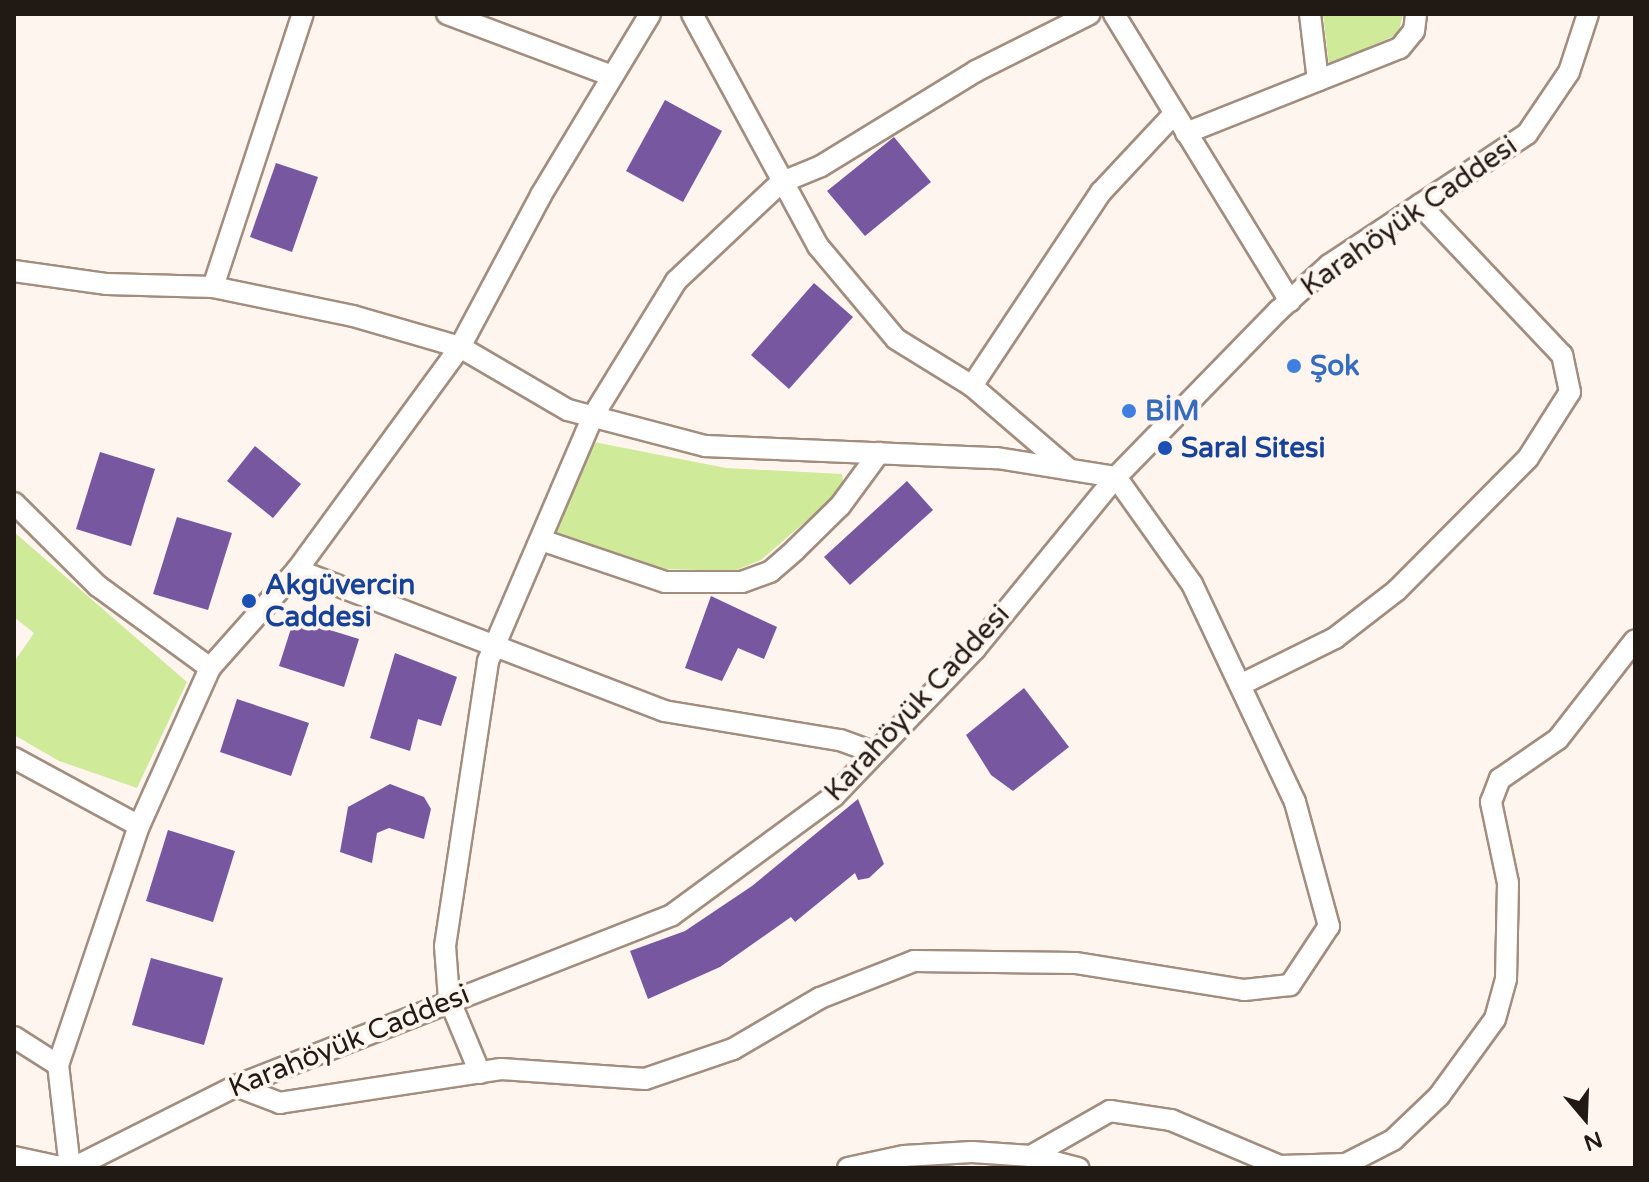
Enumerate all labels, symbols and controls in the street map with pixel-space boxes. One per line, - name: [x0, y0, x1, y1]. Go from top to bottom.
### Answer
- street label: Karahöyük Caddesi: [1294, 129, 1524, 303]
- place label: Şok: [1310, 349, 1360, 383]
- marker: Şok: [1285, 357, 1303, 375]
- place label: BİM: [1145, 394, 1199, 428]
- marker: BİM: [1120, 402, 1138, 420]
- place label: Saral Sitesi: [1181, 431, 1325, 465]
- marker: Saral Sitesi: [1156, 439, 1174, 457]
- place label: Akgüvercin Caddesi: [265, 568, 415, 634]
- marker: Akgüvercin Caddesi: [240, 592, 258, 610]
- street label: Karahöyük Caddesi: [817, 598, 1017, 808]
- street label: Karahöyük Caddesi: [224, 977, 474, 1105]
- north arrow: [1545, 1078, 1625, 1158]
- text: N: [1580, 1126, 1605, 1156]

